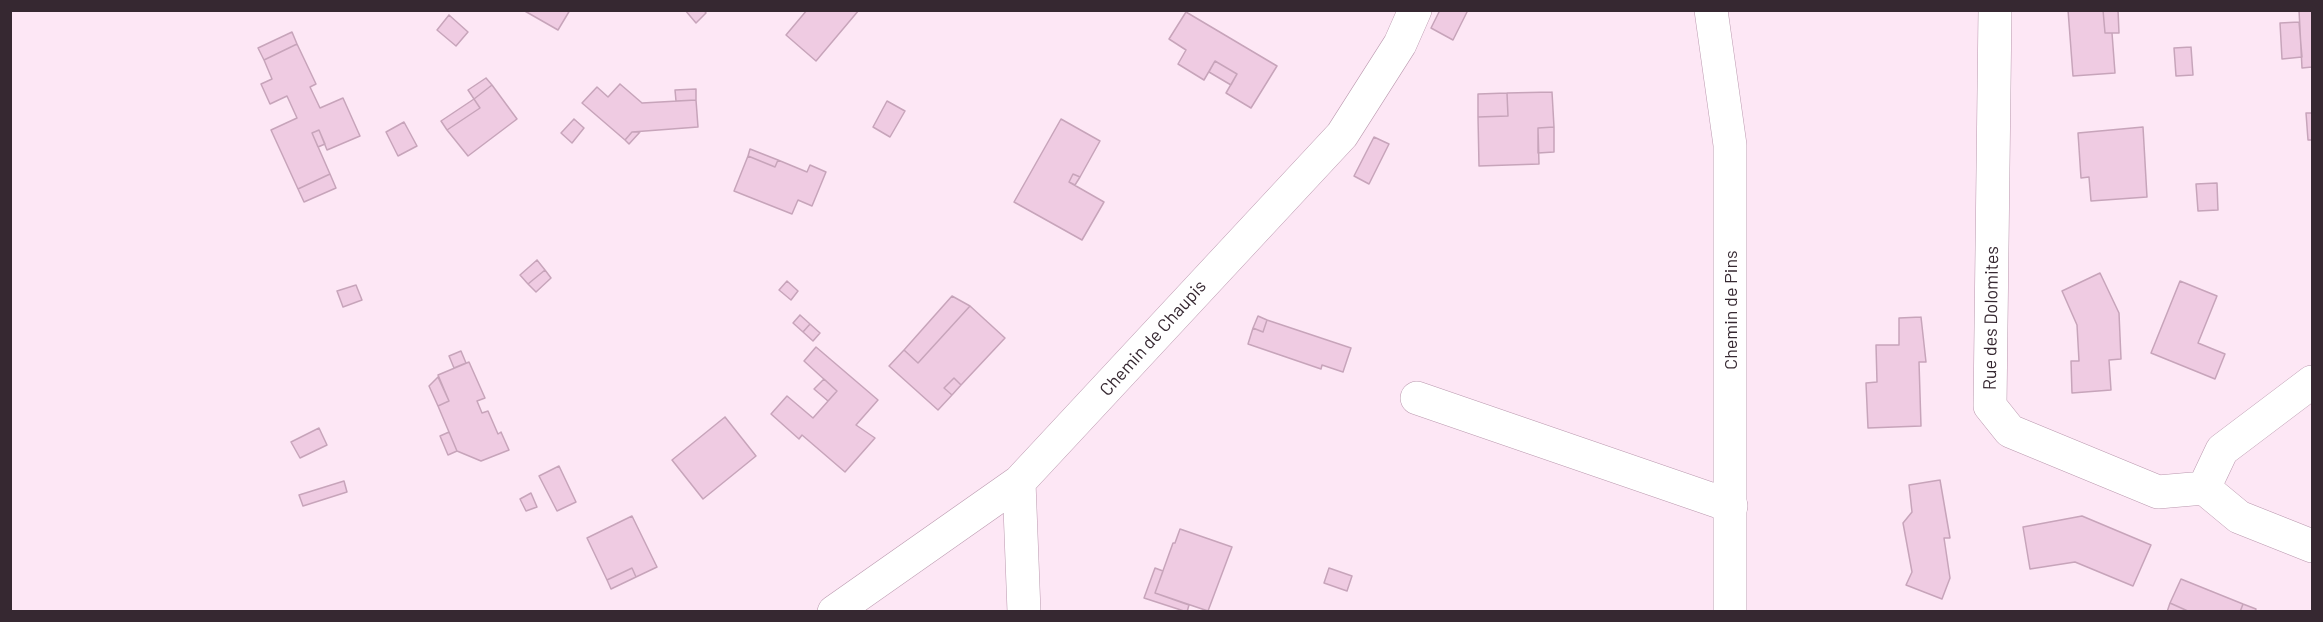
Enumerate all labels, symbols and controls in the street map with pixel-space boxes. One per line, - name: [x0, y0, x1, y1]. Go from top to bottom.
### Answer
- street label: Rue des Dolomites: [1979, 246, 2003, 390]
- street label: Chemin de Pins: [1720, 250, 1742, 370]
- street label: Chemin de Chaupis: [1095, 276, 1211, 400]

